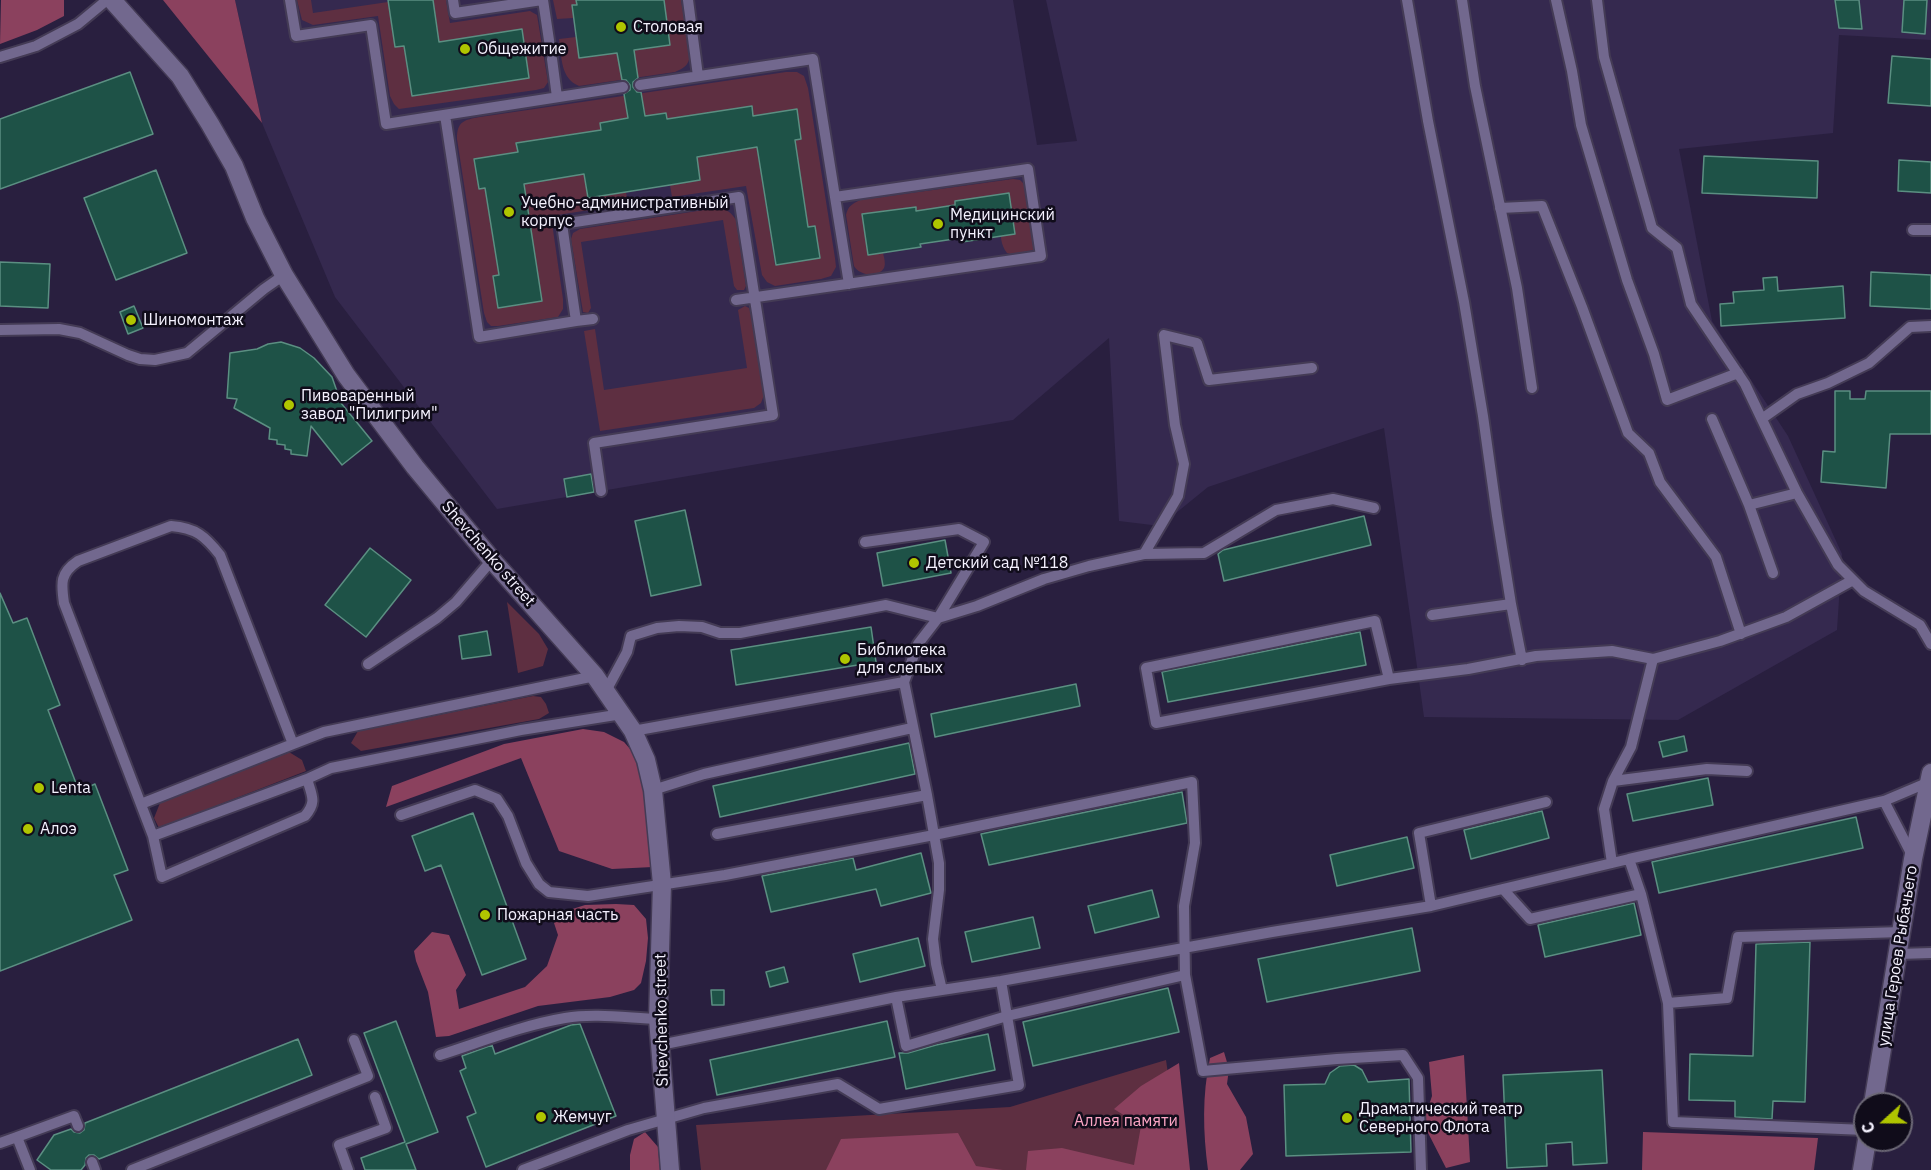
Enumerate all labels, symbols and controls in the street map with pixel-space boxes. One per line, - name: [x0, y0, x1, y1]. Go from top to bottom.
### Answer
- place label: Столовая: [633, 17, 703, 37]
- marker: Столовая: [614, 20, 628, 34]
- place label: Общежитие: [477, 39, 567, 59]
- marker: Общежитие: [458, 42, 472, 56]
- place label: Учебно-административный корпус: [521, 193, 729, 231]
- marker: Учебно-административный корпус: [502, 205, 516, 219]
- place label: Медицинский пункт: [950, 205, 1055, 243]
- marker: Медицинский пункт: [931, 217, 945, 231]
- place label: Шиномонтаж: [143, 310, 244, 330]
- marker: Шиномонтаж: [124, 313, 138, 327]
- place label: Пивоваренный завод "Пилигрим": [301, 386, 438, 424]
- marker: Пивоваренный завод "Пилигрим": [282, 398, 296, 412]
- street label: Shevchenko street: [437, 498, 539, 610]
- place label: Детский сад №118: [926, 553, 1068, 573]
- marker: Детский сад №118: [907, 556, 921, 570]
- place label: Библиотека для слепых: [857, 640, 946, 678]
- marker: Библиотека для слепых: [838, 652, 852, 666]
- place label: Lenta: [51, 778, 91, 798]
- marker: Lenta: [32, 781, 46, 795]
- place label: Алоэ: [40, 819, 77, 839]
- marker: Алоэ: [21, 822, 35, 836]
- street label: улица Героев Рыбачьего: [1874, 864, 1922, 1048]
- place label: Пожарная часть: [497, 905, 618, 925]
- marker: Пожарная часть: [478, 908, 492, 922]
- street label: Shevchenko street: [651, 953, 673, 1087]
- north arrow: [1853, 1092, 1913, 1152]
- place label: Драматический театр Северного Флота: [1359, 1099, 1523, 1137]
- place label: Жемчуг: [553, 1107, 612, 1127]
- marker: Жемчуг: [534, 1110, 548, 1124]
- park label: Аллея памяти: [1074, 1111, 1178, 1131]
- marker: Драматический театр Северного Флота: [1340, 1111, 1354, 1125]
- text: С: [1857, 1119, 1879, 1136]

